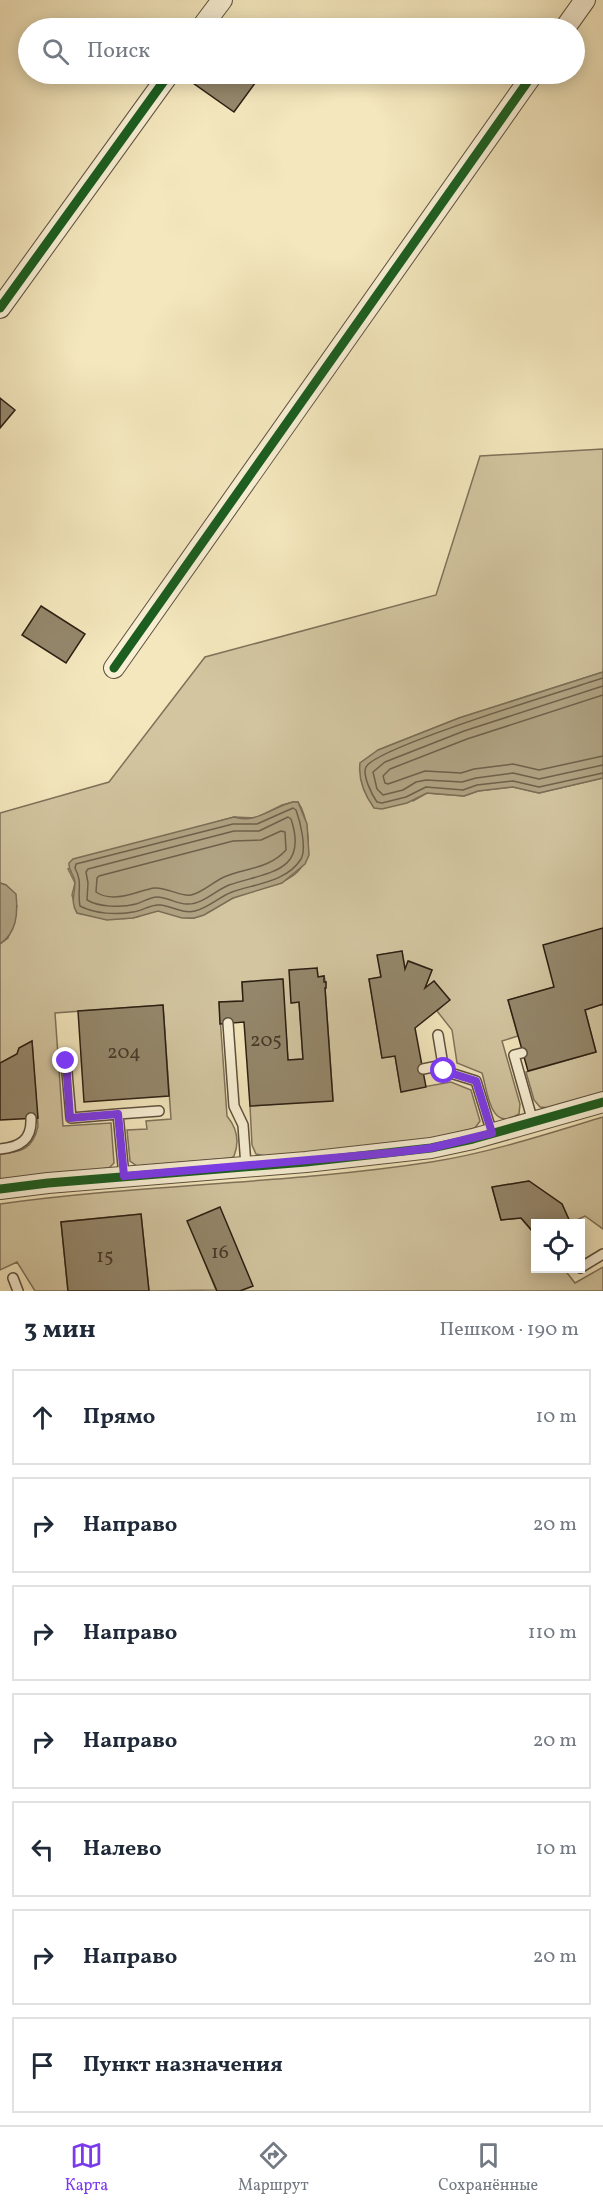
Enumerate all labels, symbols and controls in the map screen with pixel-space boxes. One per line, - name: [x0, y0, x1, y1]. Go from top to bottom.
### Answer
- search box: [18, 18, 585, 84]
- icon: search: [39, 35, 72, 68]
- text: Поиск: [87, 36, 150, 67]
- house number: 205: [250, 1027, 282, 1055]
- house number: 204: [107, 1039, 141, 1067]
- route end: [52, 1047, 78, 1073]
- route start: [430, 1057, 456, 1083]
- map controls: [531, 1219, 585, 1273]
- button: locate: [531, 1219, 585, 1273]
- house number: 16: [211, 1239, 229, 1267]
- house number: 15: [96, 1243, 114, 1271]
- text: 3 мин: [24, 1312, 96, 1348]
- text: Пешком · 190 m: [439, 1316, 579, 1344]
- icon: ahead: [26, 1401, 59, 1434]
- text: Прямо: [83, 1402, 155, 1433]
- text: 10 m: [536, 1403, 577, 1431]
- icon: right: [26, 1509, 59, 1542]
- text: Направо: [83, 1510, 177, 1541]
- text: 20 m: [533, 1511, 577, 1539]
- icon: right: [26, 1617, 59, 1650]
- text: Направо: [83, 1618, 177, 1649]
- text: 110 m: [528, 1619, 577, 1647]
- icon: right: [26, 1725, 59, 1758]
- text: Направо: [83, 1726, 177, 1757]
- text: 20 m: [533, 1727, 577, 1755]
- icon: left: [26, 1833, 59, 1866]
- text: Налево: [83, 1834, 162, 1865]
- text: 10 m: [536, 1835, 577, 1863]
- icon: right: [26, 1941, 59, 1974]
- text: Направо: [83, 1942, 177, 1973]
- text: 20 m: [533, 1943, 577, 1971]
- icon: arrive: [26, 2049, 59, 2082]
- text: Пункт назначения: [83, 2050, 283, 2081]
- tab: Карта: [65, 2139, 108, 2197]
- tab: Маршрут: [238, 2139, 309, 2197]
- tab: Сохранённые: [438, 2139, 538, 2197]

